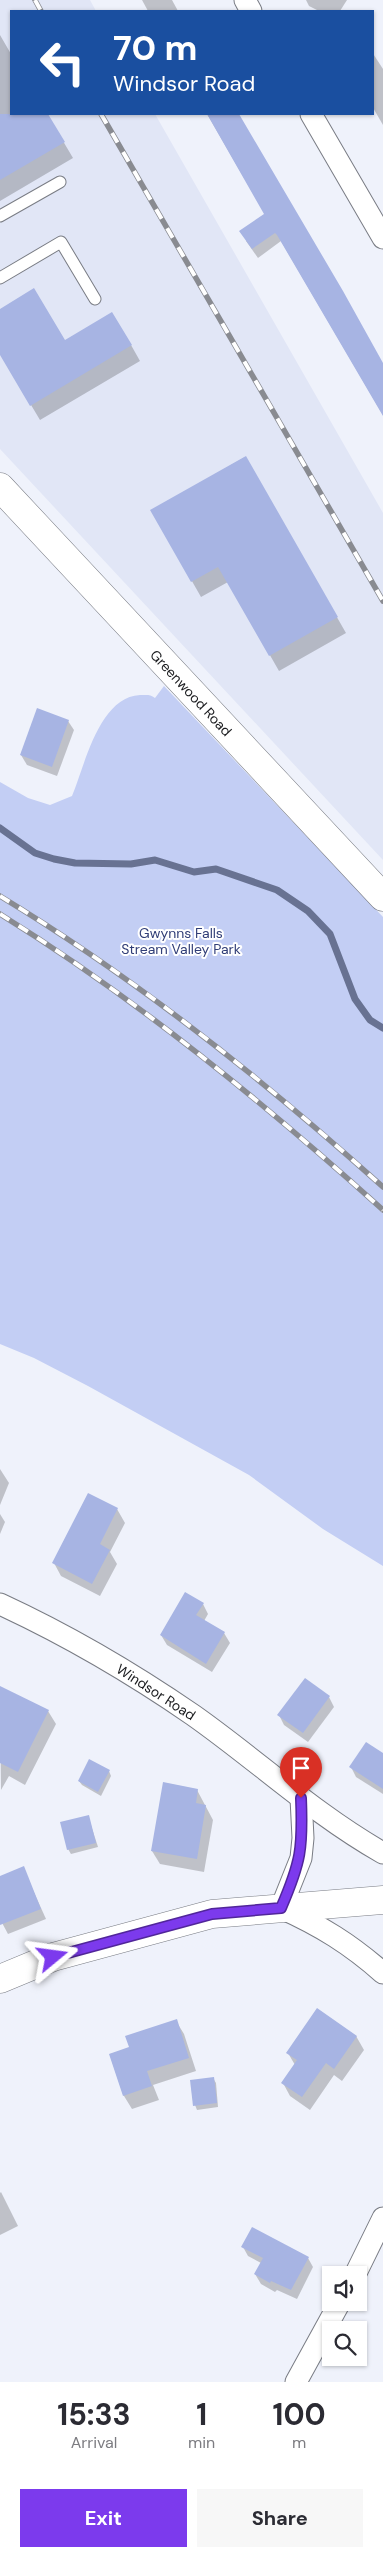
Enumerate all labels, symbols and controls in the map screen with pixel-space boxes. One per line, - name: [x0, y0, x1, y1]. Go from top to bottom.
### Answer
- text: 70 m: [113, 25, 197, 71]
- icon: left: [30, 30, 95, 95]
- text: Windsor Road: [113, 69, 255, 98]
- street label: Greenwood Road: [146, 646, 236, 740]
- park label: Gwynns Falls Stream Valley Park: [121, 924, 241, 958]
- street label: Windsor Road: [113, 1660, 199, 1724]
- pin: [280, 1747, 322, 1798]
- icon: arrive: [287, 1754, 315, 1782]
- position arrow: [26, 1930, 78, 1982]
- map controls: [322, 2266, 367, 2366]
- button: sound: [322, 2266, 367, 2311]
- button: search: [322, 2321, 367, 2366]
- text: 15:33: [57, 2395, 131, 2434]
- text: 1: [196, 2395, 207, 2434]
- text: 100: [273, 2395, 326, 2434]
- text: Arrival: [71, 2432, 117, 2453]
- text: min: [188, 2432, 215, 2453]
- text: m: [292, 2432, 306, 2453]
- button: Exit: [20, 2489, 187, 2547]
- button: Share: [197, 2489, 363, 2547]

